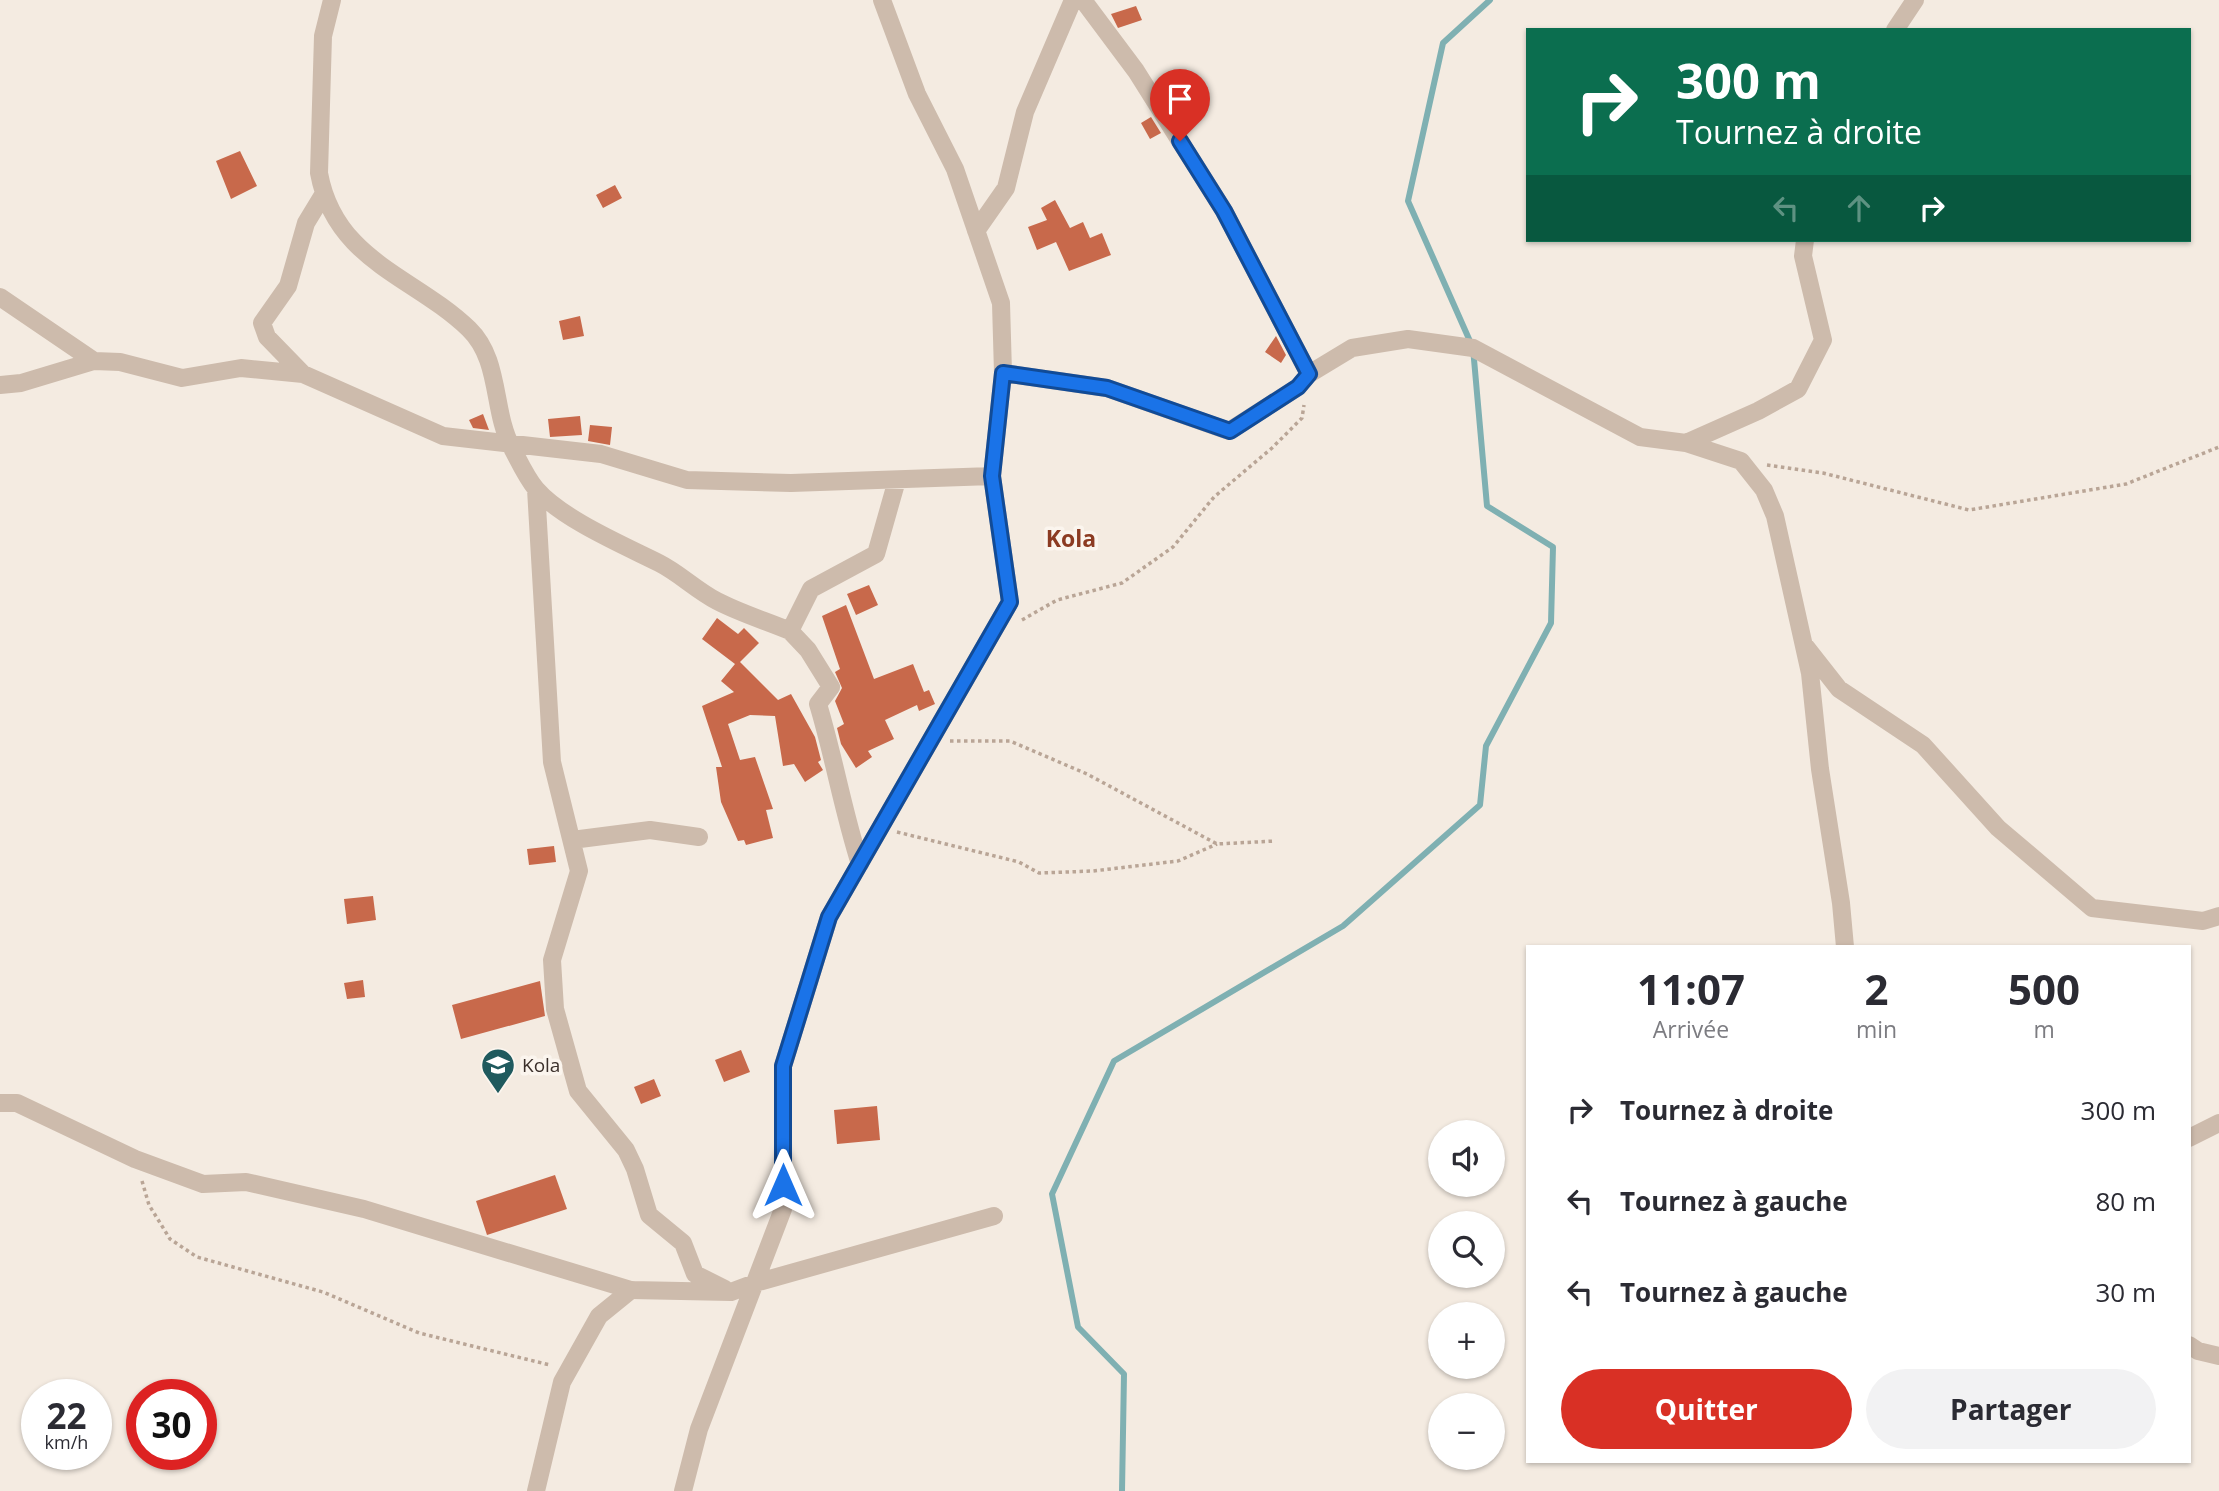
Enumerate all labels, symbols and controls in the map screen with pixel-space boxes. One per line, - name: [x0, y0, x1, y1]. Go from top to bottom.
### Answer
- text: 300 m: [1676, 47, 1821, 113]
- icon: right: [1561, 56, 1652, 147]
- pin: [1150, 69, 1210, 141]
- icon: arrive: [1161, 80, 1199, 118]
- text: Tournez à droite: [1676, 110, 1922, 153]
- icon: left: [1767, 189, 1805, 227]
- icon: ahead: [1840, 189, 1878, 227]
- icon: right: [1913, 189, 1951, 227]
- district label: Kola: [1046, 522, 1096, 554]
- text: 11:07: [1637, 960, 1745, 1017]
- text: 2: [1864, 960, 1889, 1017]
- text: 500: [2008, 960, 2080, 1017]
- text: Arrivée: [1653, 1013, 1729, 1045]
- text: min: [1856, 1013, 1897, 1045]
- text: m: [2033, 1013, 2055, 1045]
- school or university icon: Kola: [479, 1046, 517, 1095]
- place label: Kola: [522, 1052, 560, 1078]
- icon: right: [1561, 1091, 1599, 1129]
- text: Tournez à droite: [1620, 1092, 1833, 1128]
- text: 300 m: [2081, 1092, 2156, 1128]
- map controls: [1428, 1120, 1505, 1470]
- button: sound: [1428, 1120, 1505, 1197]
- position arrow: [746, 1148, 820, 1222]
- icon: left: [1561, 1182, 1599, 1220]
- text: Tournez à gauche: [1620, 1183, 1848, 1219]
- text: 80 m: [2095, 1183, 2156, 1219]
- button: search: [1428, 1211, 1505, 1288]
- icon: left: [1561, 1273, 1599, 1311]
- text: Tournez à gauche: [1620, 1274, 1848, 1310]
- text: 30 m: [2095, 1274, 2156, 1310]
- button: +: [1428, 1302, 1505, 1379]
- button: Quitter: [1561, 1369, 1852, 1449]
- button: Partager: [1866, 1369, 2156, 1449]
- speed limit sign: 30: [126, 1379, 217, 1470]
- text: 22: [46, 1392, 87, 1439]
- button: −: [1428, 1393, 1505, 1470]
- text: km/h: [45, 1430, 88, 1454]

